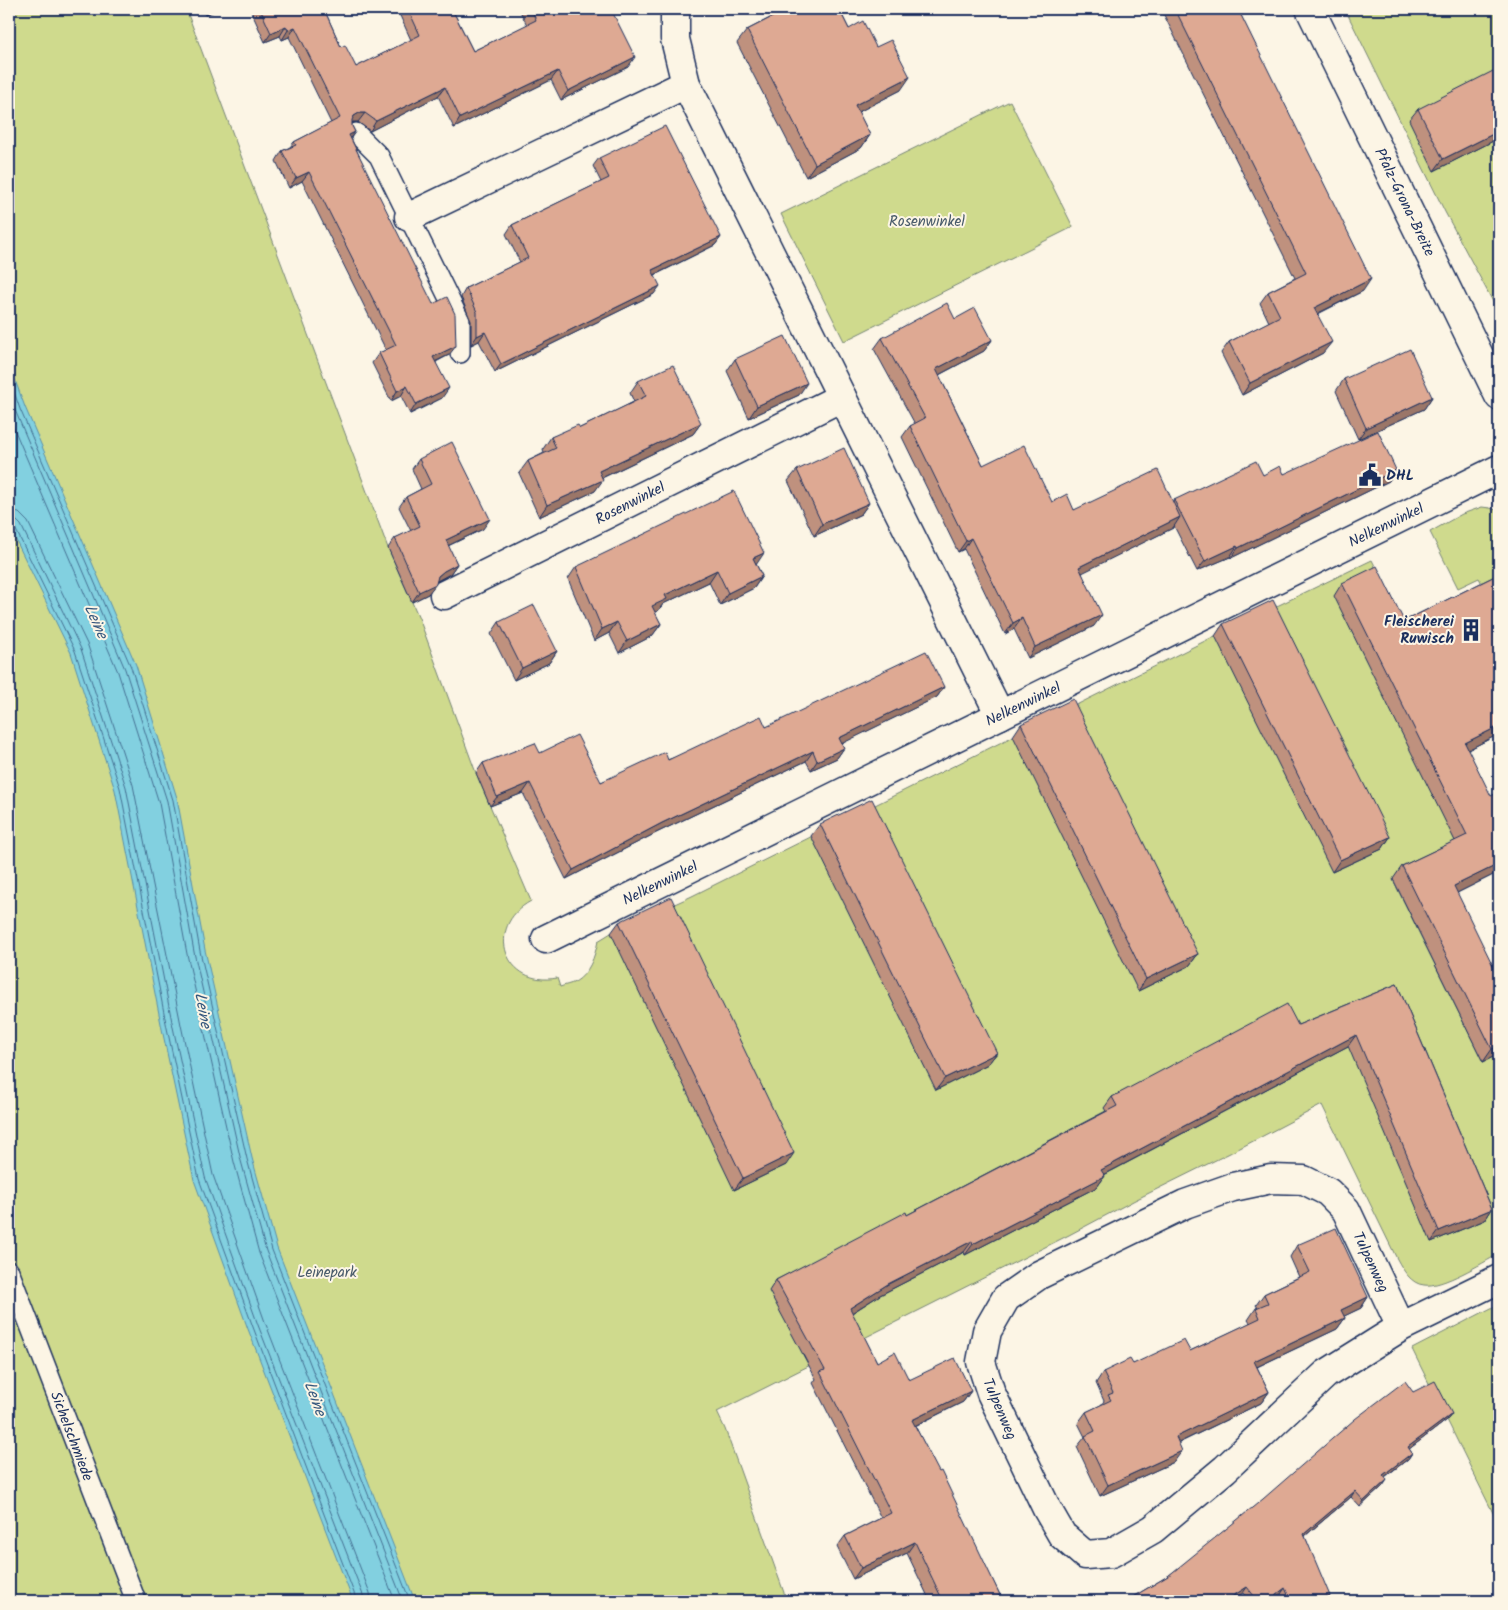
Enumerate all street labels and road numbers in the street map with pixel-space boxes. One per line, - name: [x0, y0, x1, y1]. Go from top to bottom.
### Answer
- street label: Pfalz-Grona-Breite: [1367, 144, 1441, 261]
- street label: Rosenwinkel: [591, 476, 670, 532]
- street label: Nelkenwinkel: [1345, 497, 1429, 555]
- street label: Nelkenwinkel: [982, 676, 1066, 734]
- street label: Nelkenwinkel: [619, 855, 703, 913]
- street label: Tulpenweg: [1346, 1228, 1395, 1297]
- street label: Tulpenweg: [975, 1375, 1023, 1444]
- street label: Sichelschmiede: [43, 1388, 99, 1485]

